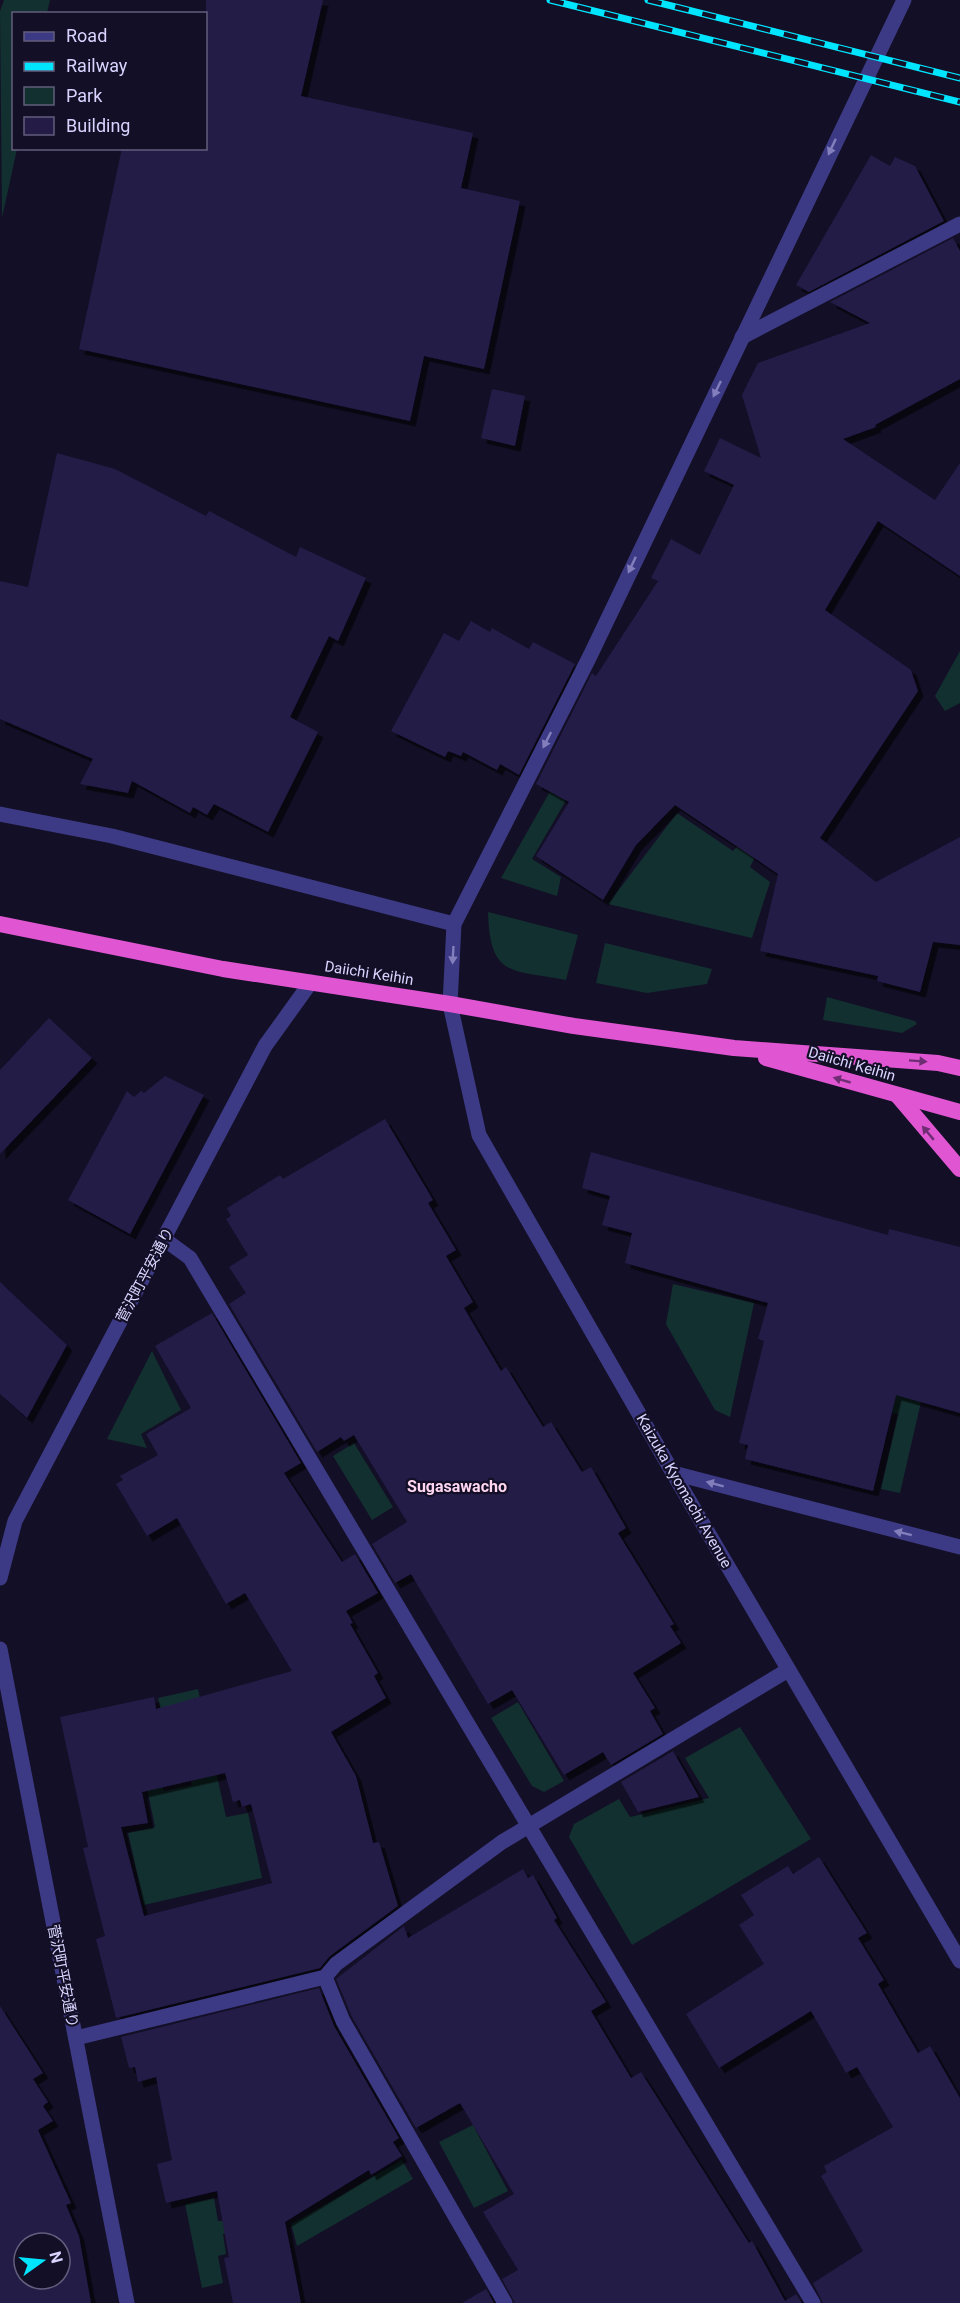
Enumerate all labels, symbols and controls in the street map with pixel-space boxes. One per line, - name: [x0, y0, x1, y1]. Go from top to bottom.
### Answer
- legend: [12, 12, 207, 150]
- text: Road: [66, 25, 107, 46]
- text: Railway: [66, 55, 128, 76]
- text: Park: [66, 85, 103, 106]
- text: Building: [66, 115, 130, 136]
- one-way arrow: [827, 138, 836, 155]
- one-way arrow: [712, 381, 721, 398]
- one-way arrow: [628, 556, 637, 573]
- one-way arrow: [542, 732, 552, 749]
- one-way arrow: [448, 945, 457, 964]
- street label: Daiichi Keihin: [323, 957, 415, 989]
- street label: Daiichi Keihin: [806, 1043, 898, 1085]
- one-way arrow: [908, 1057, 927, 1066]
- one-way arrow: [832, 1075, 850, 1084]
- one-way arrow: [922, 1125, 935, 1141]
- street label: 菅沢町平安通り: [112, 1224, 178, 1326]
- street label: Kaizuka Kyomachi Avenue: [632, 1411, 736, 1571]
- district label: Sugasawacho: [407, 1477, 507, 1496]
- one-way arrow: [705, 1479, 723, 1488]
- one-way arrow: [894, 1528, 912, 1537]
- street label: 菅沢町平安通り: [44, 1923, 82, 2029]
- north arrow: [12, 2231, 72, 2291]
- text: N: [45, 2249, 67, 2265]

